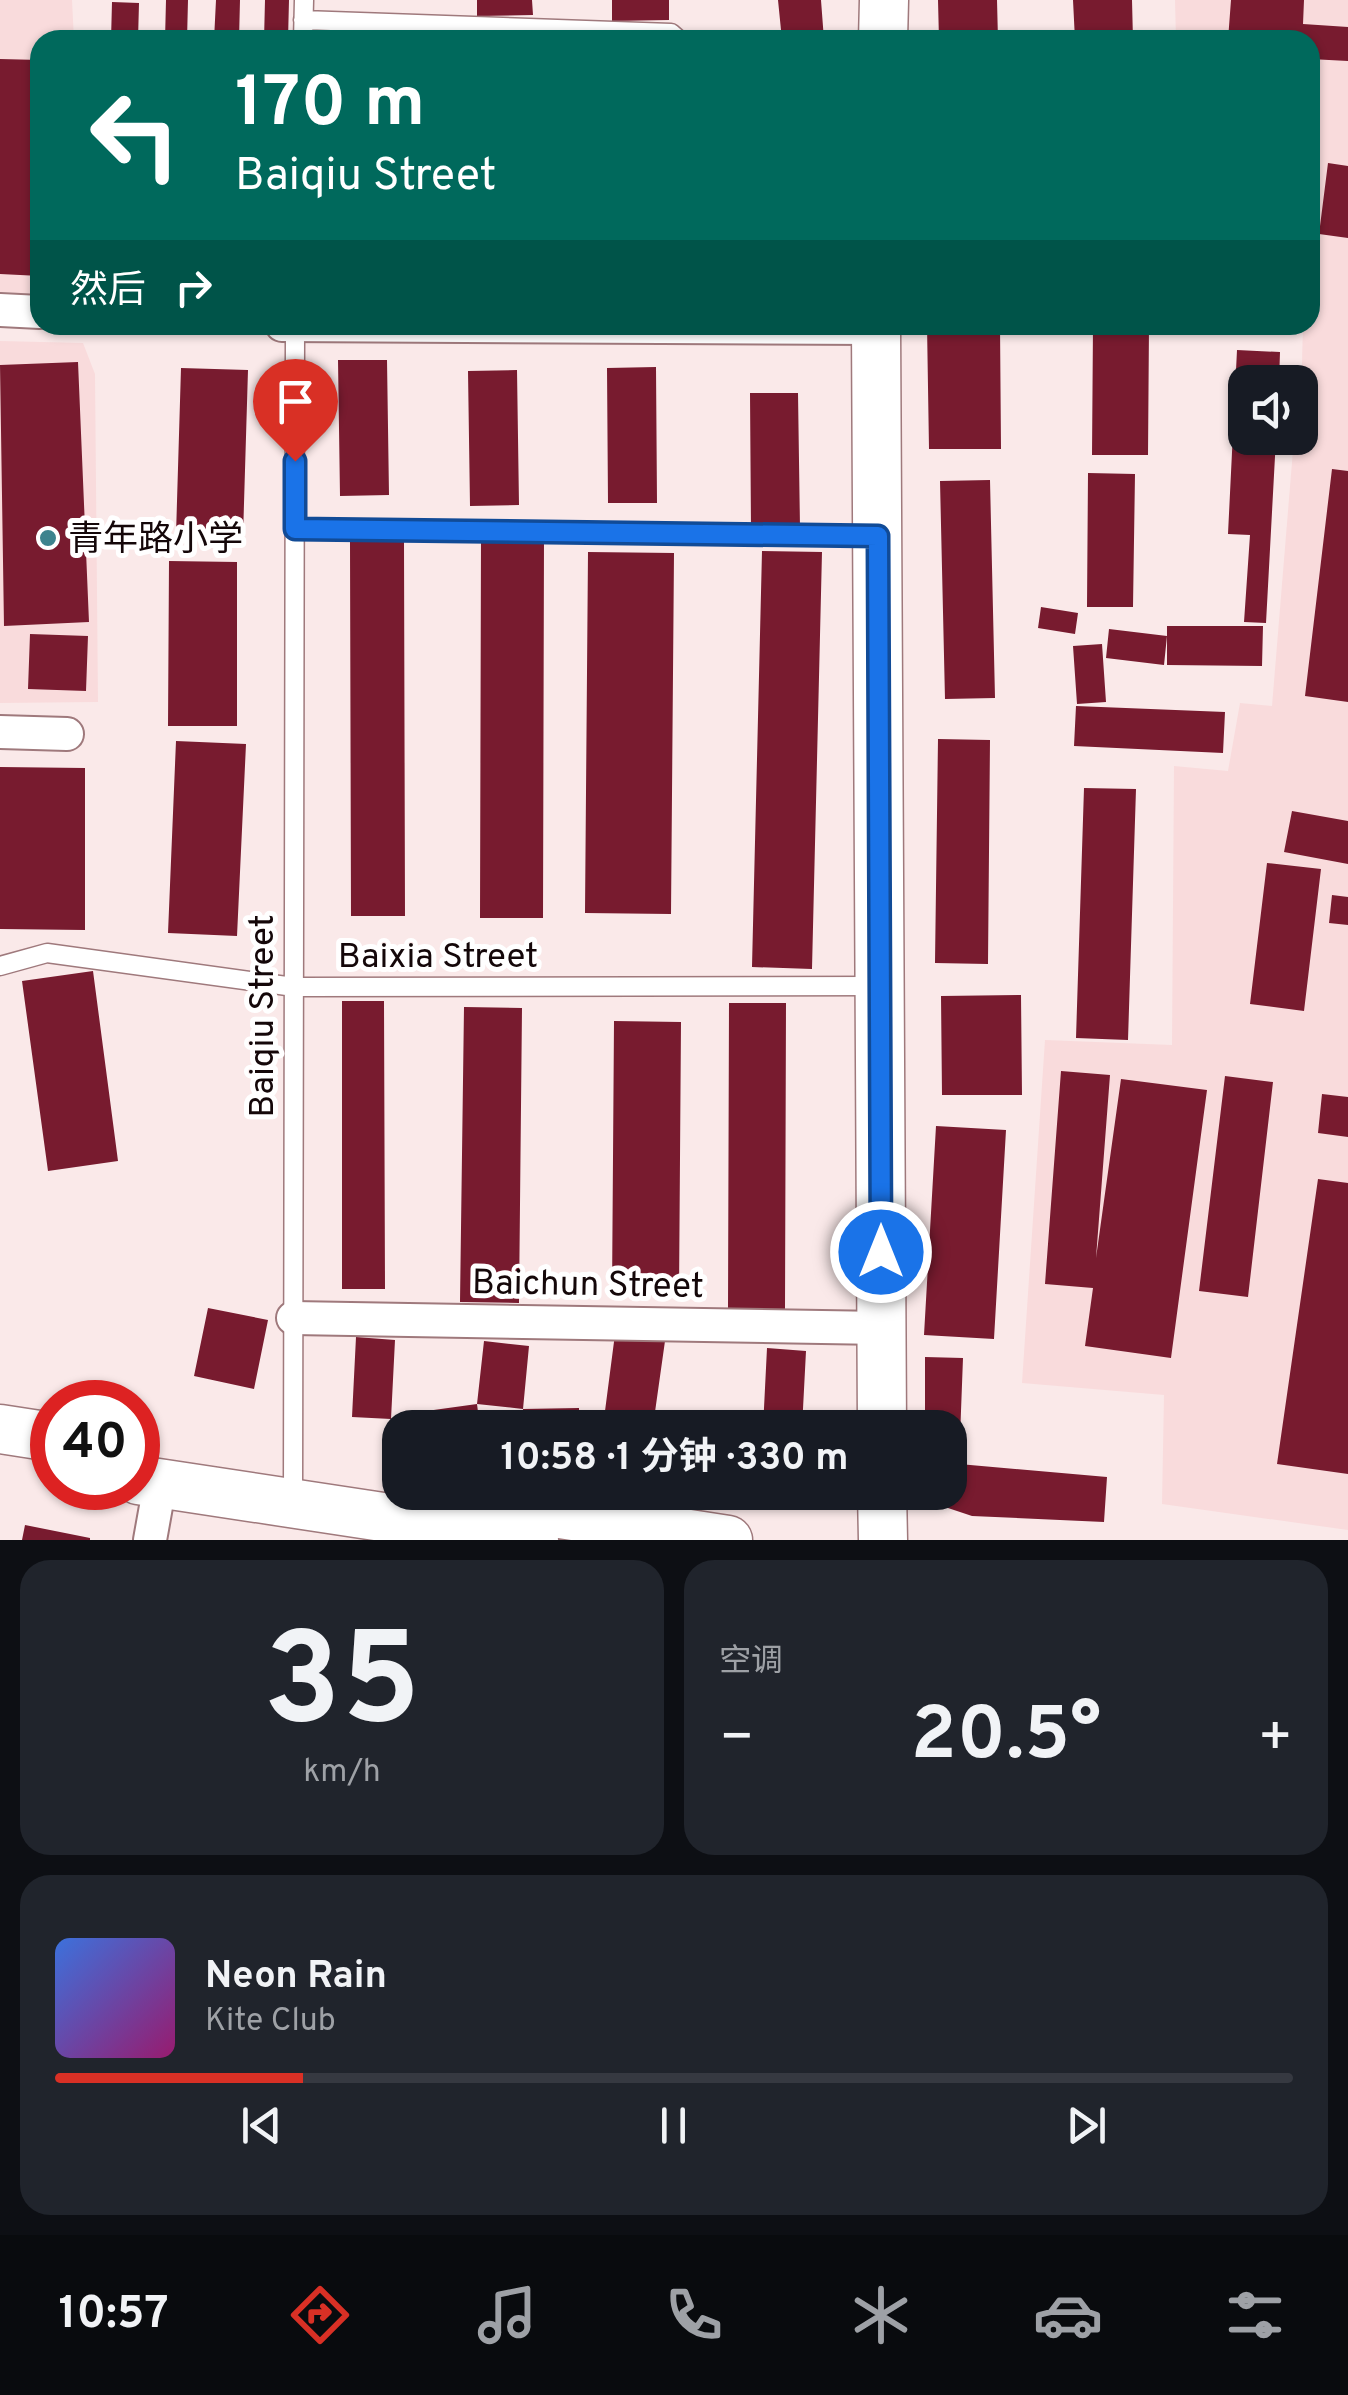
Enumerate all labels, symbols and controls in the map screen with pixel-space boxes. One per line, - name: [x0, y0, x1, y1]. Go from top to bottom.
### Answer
- text: 170 m: [235, 62, 425, 151]
- icon: left: [70, 70, 200, 200]
- text: Baiqiu Street: [235, 149, 497, 206]
- icon: right: [166, 260, 221, 315]
- text: 然后: [70, 268, 146, 317]
- pin: [253, 359, 338, 462]
- map controls: [1228, 365, 1318, 455]
- button: sound: [1228, 365, 1318, 455]
- icon: arrive: [268, 374, 323, 429]
- place label: 青年路小学: [68, 519, 243, 563]
- marker: 青年路小学: [37, 527, 59, 549]
- street label: Baiqiu Street: [242, 914, 286, 1118]
- street label: Baixia Street: [338, 936, 538, 980]
- position arrow: [829, 1200, 933, 1304]
- street label: Baichun Street: [472, 1262, 704, 1310]
- speed limit sign: 40: [30, 1380, 160, 1510]
- text: 10:58 · 1 分钟 · 330 m: [501, 1435, 849, 1484]
- text: 35: [263, 1605, 421, 1770]
- text: 空调: [719, 1643, 783, 1683]
- text: 20.5°: [911, 1691, 1101, 1786]
- text: −: [719, 1705, 754, 1775]
- text: +: [1258, 1705, 1293, 1775]
- text: km/h: [303, 1753, 381, 1793]
- text: Neon Rain: [205, 1953, 387, 2002]
- text: Kite Club: [205, 2002, 336, 2042]
- icon: previous: [234, 2098, 289, 2153]
- icon: pause: [646, 2098, 701, 2153]
- icon: next: [1059, 2098, 1114, 2153]
- icon: directions: [285, 2280, 355, 2350]
- icon: music: [472, 2280, 542, 2350]
- icon: phone: [659, 2280, 729, 2350]
- icon: climate: [846, 2280, 916, 2350]
- icon: car: [1033, 2280, 1103, 2350]
- icon: filters: [1220, 2280, 1290, 2350]
- text: 10:57: [58, 2287, 169, 2344]

